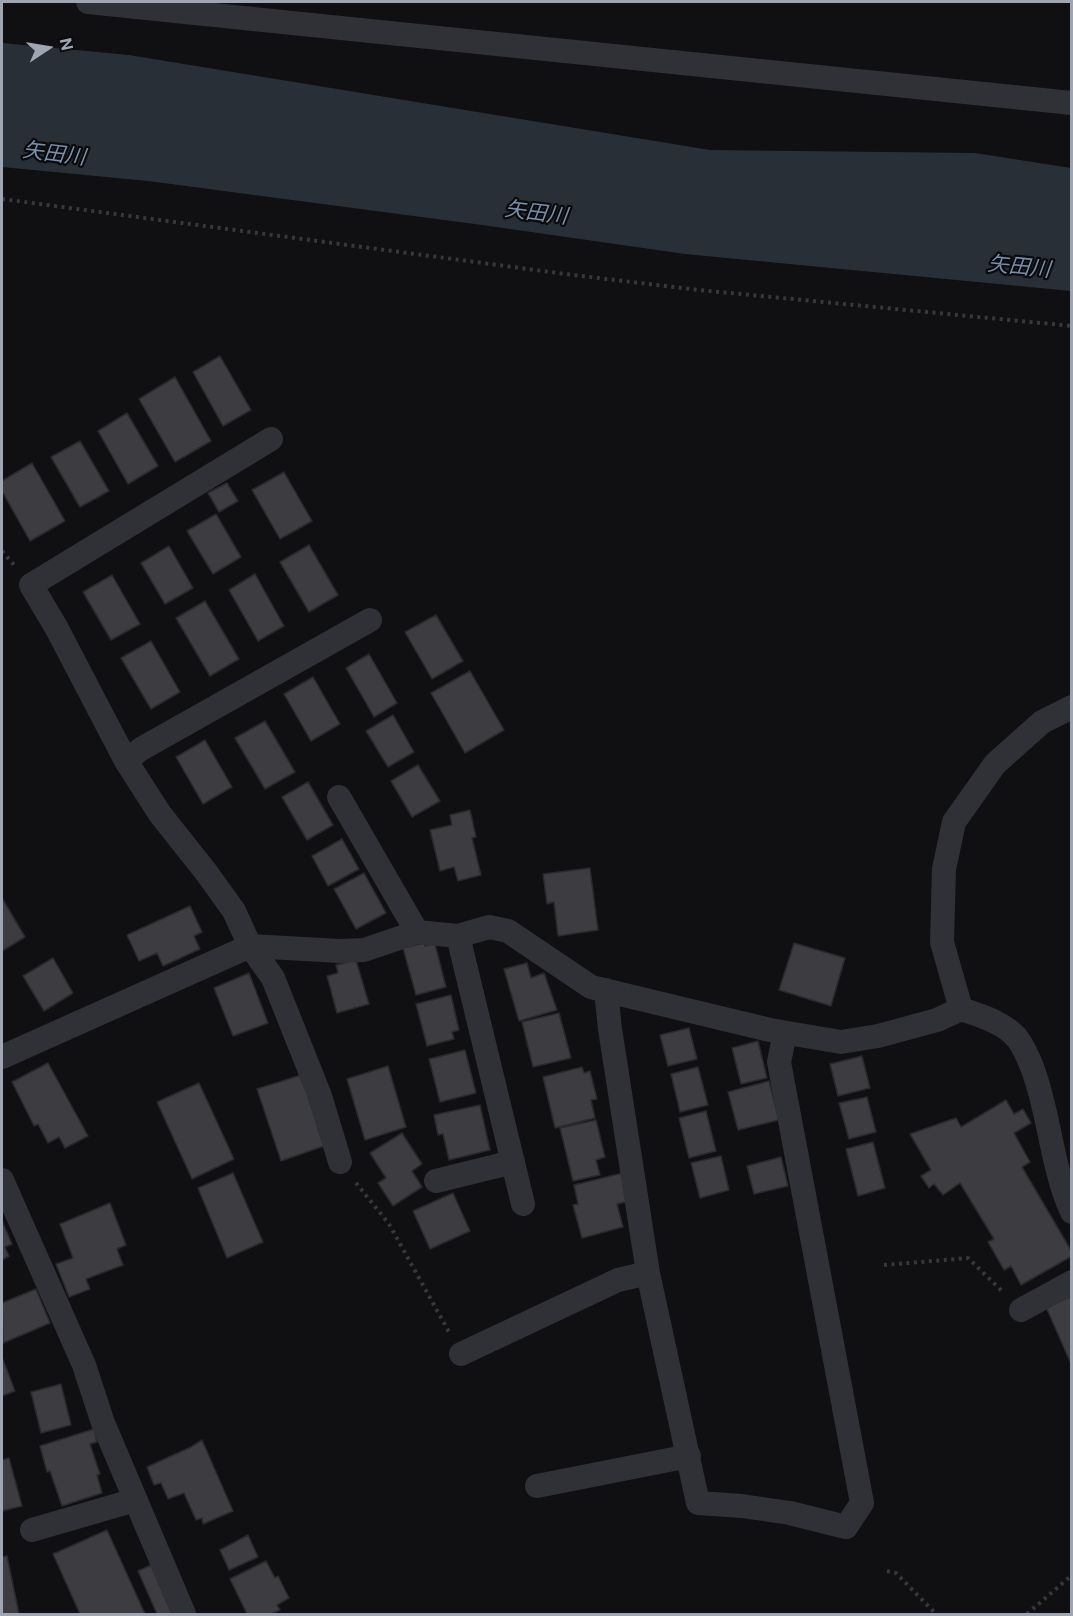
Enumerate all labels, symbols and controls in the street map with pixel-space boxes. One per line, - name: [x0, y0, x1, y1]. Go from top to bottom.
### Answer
- north arrow: [18, 18, 78, 78]
- text: N: [56, 36, 77, 52]
- water label: 矢田川: [21, 138, 87, 170]
- water label: 矢田川: [503, 197, 569, 229]
- water label: 矢田川: [986, 251, 1052, 283]

